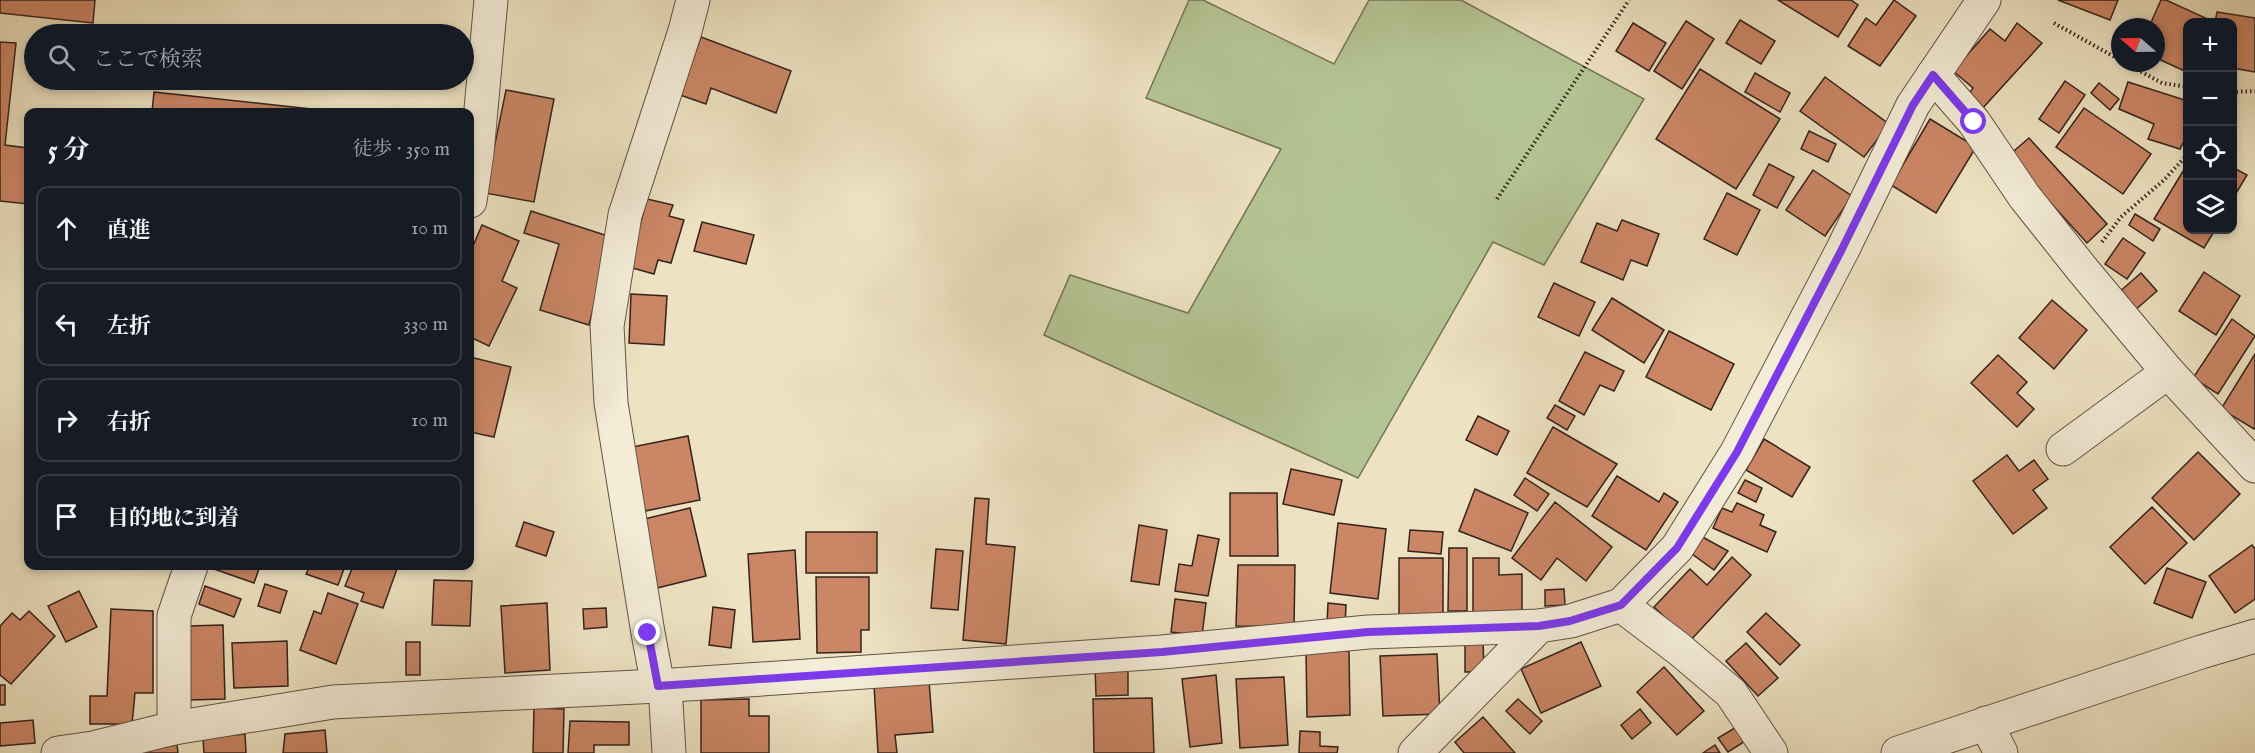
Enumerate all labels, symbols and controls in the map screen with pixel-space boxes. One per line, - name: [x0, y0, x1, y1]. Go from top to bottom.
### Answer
- north arrow: [2111, 18, 2165, 72]
- map controls: [2183, 18, 2237, 234]
- button: +: [2183, 18, 2237, 72]
- search box: [24, 24, 474, 90]
- icon: search: [45, 41, 78, 74]
- text: ここで検索: [93, 46, 203, 74]
- button: −: [2183, 72, 2237, 126]
- route start: [1960, 108, 1986, 134]
- button: locate: [2183, 126, 2237, 180]
- text: 5 分: [48, 134, 89, 167]
- text: 徒歩 · 350 m: [353, 137, 450, 162]
- button: layers: [2183, 180, 2237, 234]
- icon: ahead: [50, 212, 83, 245]
- text: 10 m: [411, 216, 448, 241]
- text: 直進: [107, 217, 151, 245]
- icon: left: [50, 308, 83, 341]
- text: 330 m: [403, 312, 448, 337]
- text: 左折: [107, 313, 151, 341]
- icon: right: [50, 404, 83, 437]
- text: 10 m: [411, 408, 448, 433]
- text: 右折: [107, 409, 151, 437]
- icon: arrive: [50, 500, 83, 533]
- text: 目的地に到着: [107, 505, 239, 533]
- route end: [634, 619, 660, 645]

